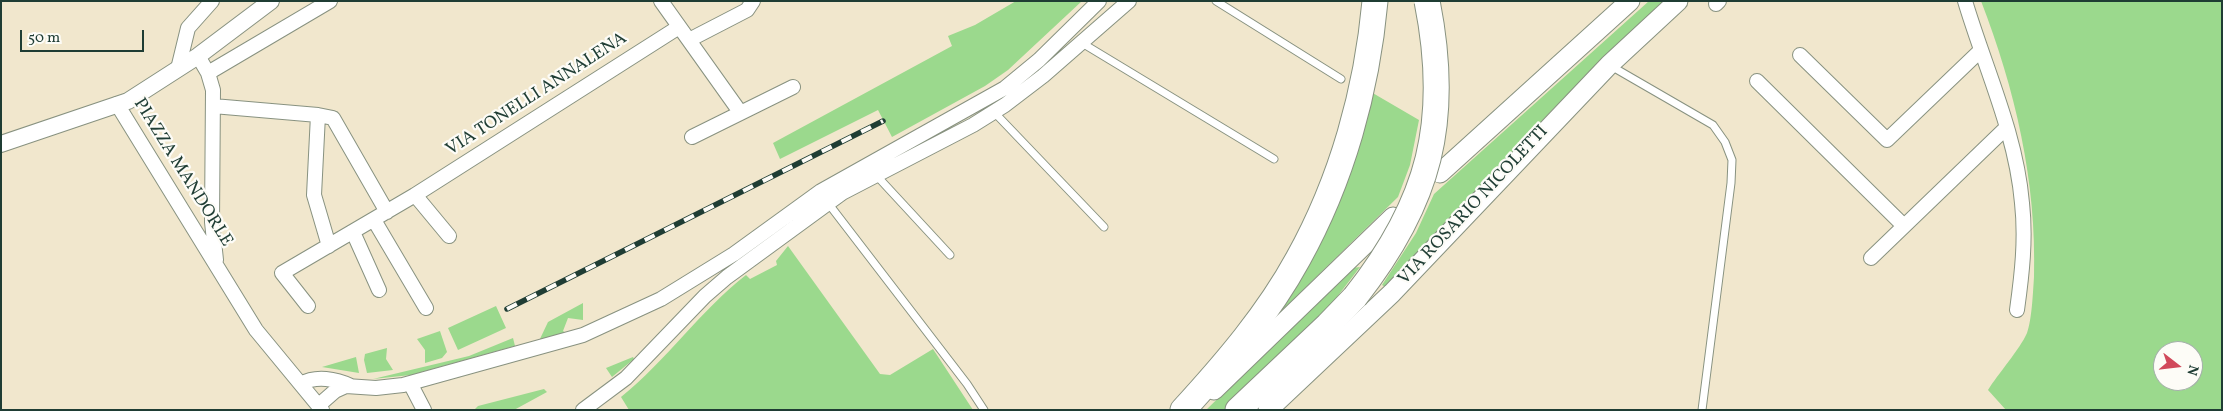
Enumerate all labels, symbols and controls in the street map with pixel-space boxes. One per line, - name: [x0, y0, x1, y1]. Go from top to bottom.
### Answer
- scale bar: [22, 20, 146, 52]
- text: 50 m: [28, 28, 60, 49]
- street label: VIA TONELLI ANNALENA: [443, 28, 631, 162]
- street label: PIAZZA MANDORLE: [128, 95, 236, 251]
- street label: VIA ROSARIO NICOLETTI: [1394, 122, 1554, 290]
- north arrow: [2153, 341, 2203, 391]
- text: N: [2181, 362, 2202, 377]

